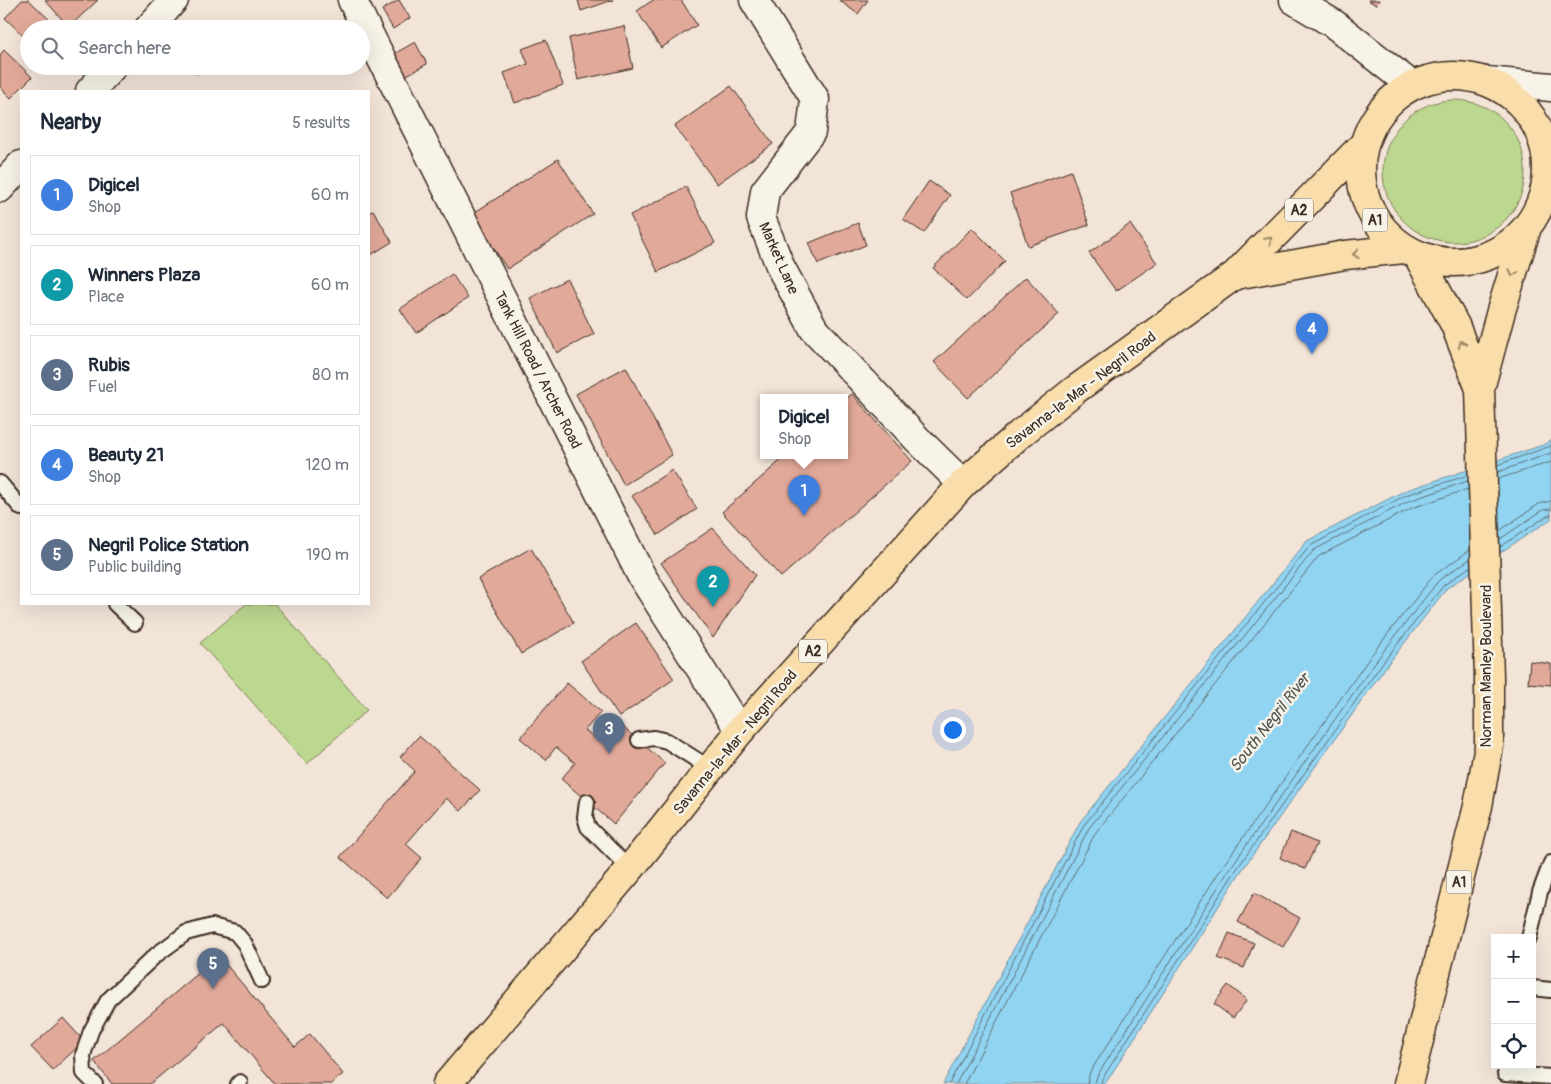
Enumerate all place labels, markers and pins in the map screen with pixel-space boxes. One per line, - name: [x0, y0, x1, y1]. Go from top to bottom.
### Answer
- pin: 4: [1296, 313, 1328, 354]
- pin: 1: [788, 475, 820, 516]
- pin: 2: [697, 566, 729, 607]
- pin: 3: [593, 713, 625, 754]
- pin: 5: [197, 948, 229, 989]

